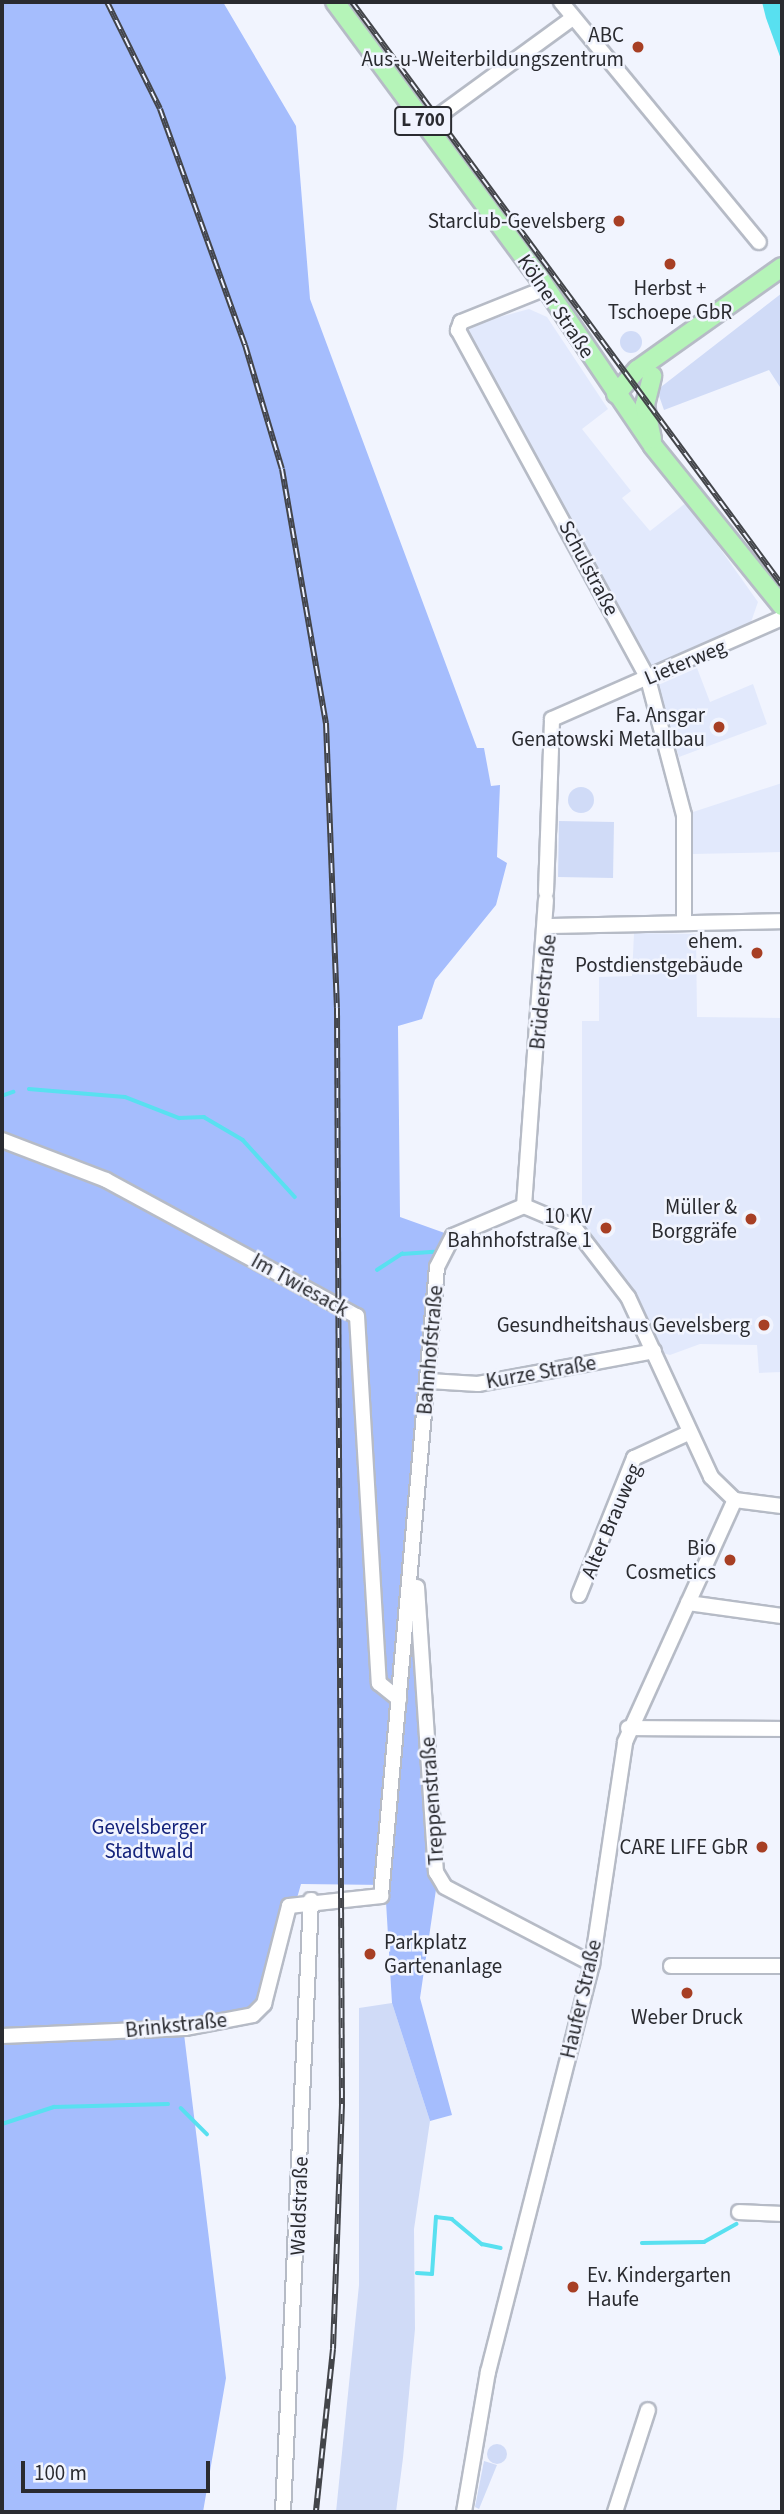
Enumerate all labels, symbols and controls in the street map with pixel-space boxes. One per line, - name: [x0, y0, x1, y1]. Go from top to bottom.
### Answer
- place label: ABC Aus-u-Weiterbildungszentrum: [362, 22, 624, 72]
- marker: ABC Aus-u-Weiterbildungszentrum: [630, 39, 646, 55]
- road number: L 700: [393, 105, 453, 136]
- place label: Starclub-Gevelsberg: [428, 208, 605, 234]
- marker: Starclub-Gevelsberg: [611, 213, 627, 229]
- street label: Kölner Straße: [512, 249, 600, 363]
- marker: Herbst + Tschoepe GbR: [662, 256, 678, 272]
- place label: Herbst + Tschoepe GbR: [608, 275, 732, 325]
- street label: Schulstraße: [553, 516, 625, 620]
- street label: Lieterweg: [640, 634, 730, 690]
- place label: Fa. Ansgar Genatowski Metallbau: [511, 702, 705, 752]
- marker: Fa. Ansgar Genatowski Metallbau: [711, 719, 727, 735]
- place label: ehem. Postdienstgebäude: [575, 928, 743, 978]
- street label: Brüderstraße: [524, 933, 562, 1051]
- marker: ehem. Postdienstgebäude: [749, 945, 765, 961]
- place label: Müller & Borggräfe: [651, 1194, 737, 1244]
- place label: 10 KV Bahnhofstraße 1: [447, 1203, 592, 1253]
- marker: Müller & Borggräfe: [743, 1211, 759, 1227]
- marker: 10 KV Bahnhofstraße 1: [598, 1220, 614, 1236]
- street label: Im Twiesack: [247, 1248, 353, 1322]
- street label: Bahnhofstraße: [412, 1284, 448, 1416]
- place label: Gesundheitshaus Gevelsberg: [497, 1312, 750, 1338]
- marker: Gesundheitshaus Gevelsberg: [756, 1317, 772, 1333]
- street label: Kurze Straße: [484, 1350, 598, 1394]
- street label: Alter Brauweg: [575, 1460, 647, 1582]
- place label: Bio Cosmetics: [626, 1535, 716, 1585]
- marker: Bio Cosmetics: [722, 1552, 738, 1568]
- street label: Treppenstraße: [415, 1736, 449, 1866]
- park label: Gevelsberger Stadtwald: [92, 1814, 206, 1864]
- place label: CARE LIFE GbR: [620, 1834, 748, 1860]
- marker: CARE LIFE GbR: [754, 1839, 770, 1855]
- place label: Parkplatz Gartenanlage: [384, 1929, 502, 1979]
- street label: Haufer Straße: [555, 1937, 607, 2061]
- marker: Parkplatz Gartenanlage: [362, 1946, 378, 1962]
- marker: Weber Druck: [679, 1985, 695, 2001]
- place label: Weber Druck: [631, 2004, 743, 2030]
- street label: Brinkstraße: [124, 2007, 228, 2043]
- street label: Waldstraße: [285, 2156, 313, 2256]
- place label: Ev. Kindergarten Haufe: [587, 2262, 731, 2312]
- marker: Ev. Kindergarten Haufe: [565, 2279, 581, 2295]
- scale bar: [24, 2448, 214, 2492]
- text: 100 m: [34, 2458, 87, 2488]

